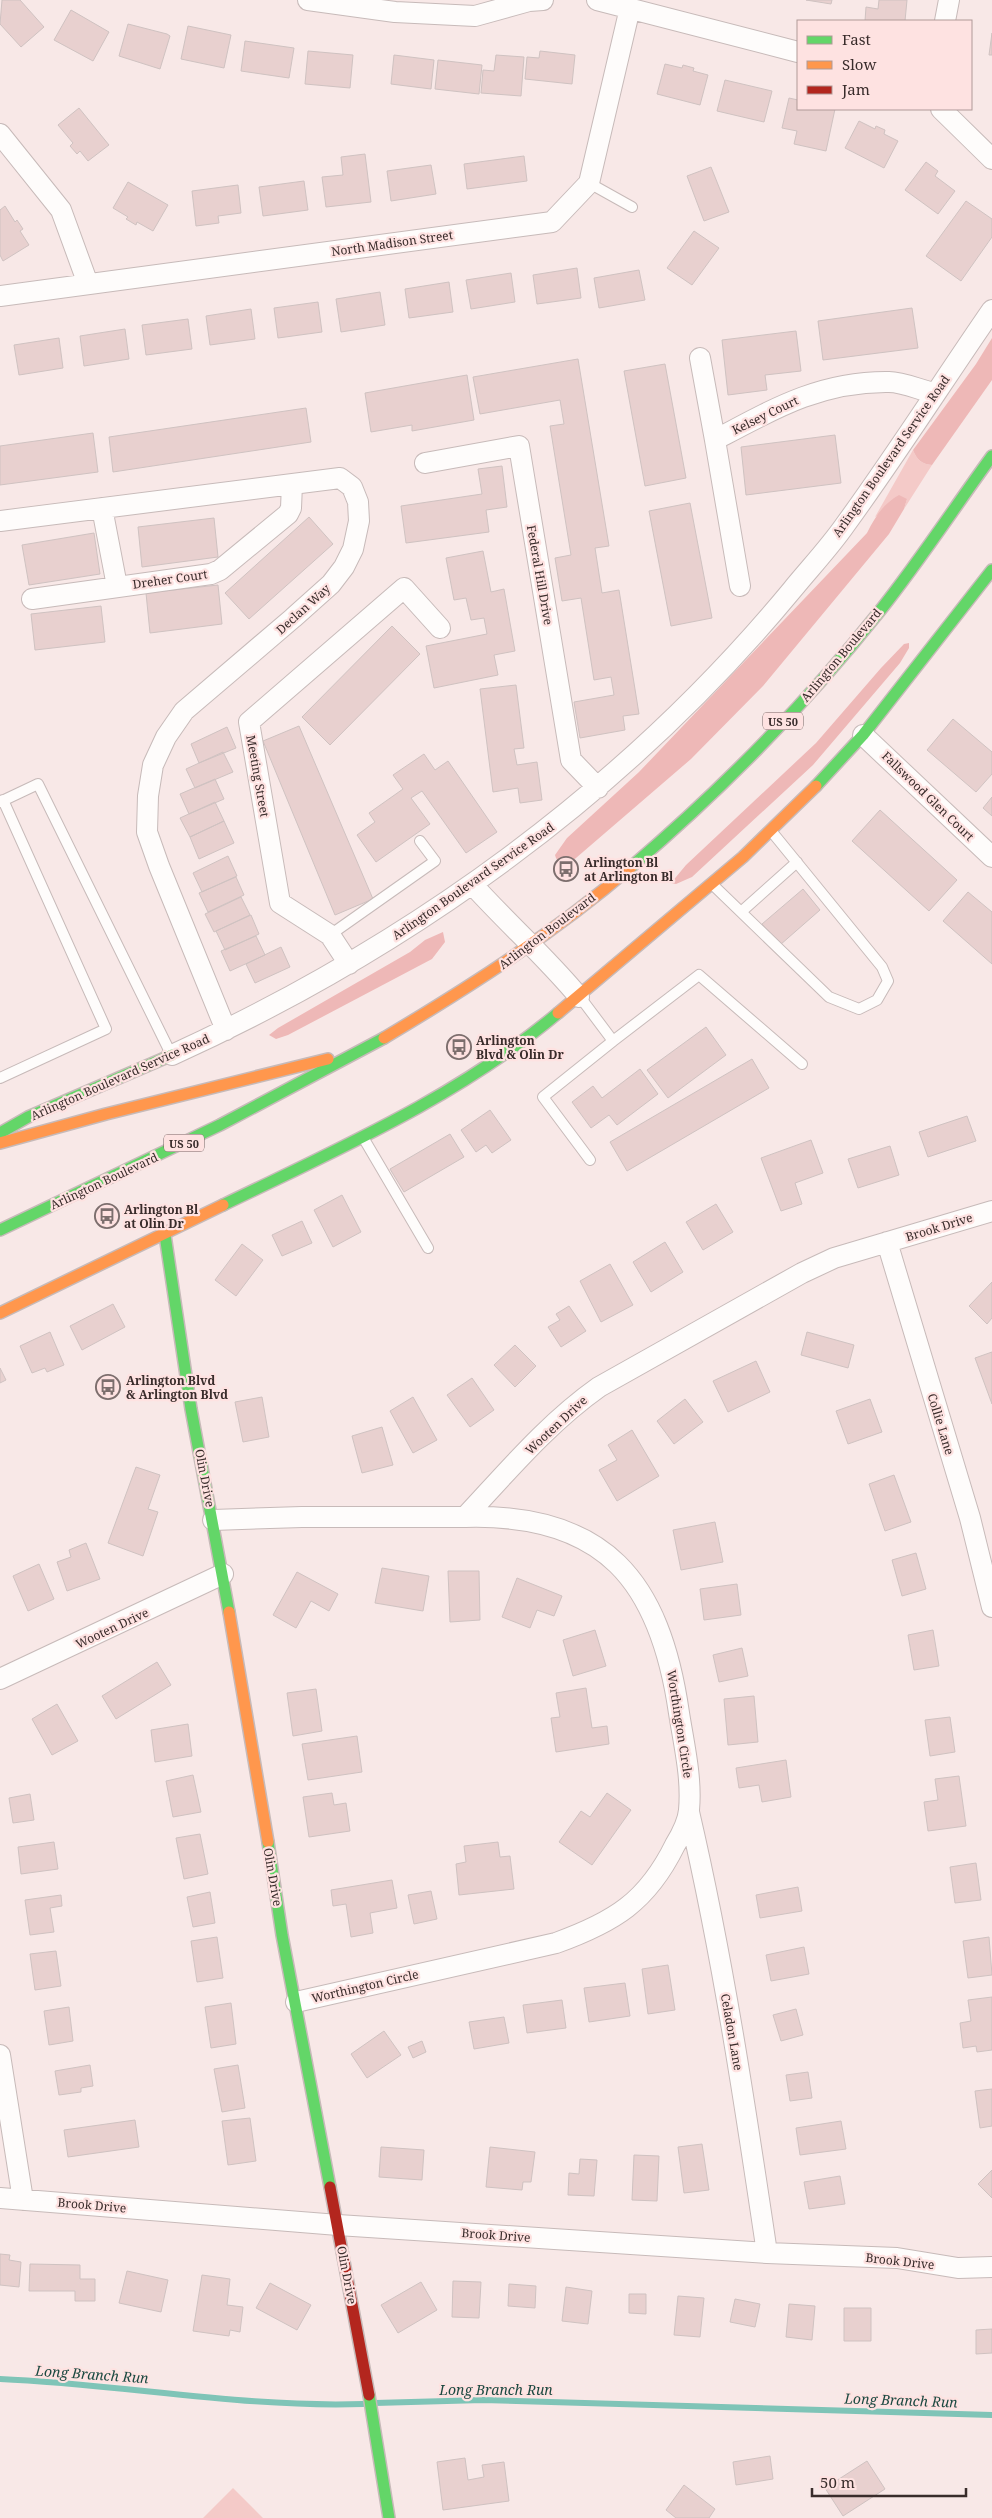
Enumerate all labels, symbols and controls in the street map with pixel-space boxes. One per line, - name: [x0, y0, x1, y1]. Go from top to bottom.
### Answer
- legend: [797, 20, 972, 110]
- text: Fast: [842, 29, 871, 49]
- text: Slow: [842, 54, 876, 74]
- text: Jam: [841, 79, 870, 99]
- street label: North Madison Street: [330, 226, 454, 260]
- street label: Arlington Boulevard Service Road: [828, 371, 954, 540]
- street label: Kelsey Court: [729, 392, 801, 438]
- street label: Federal Hill Drive: [523, 524, 557, 626]
- street label: Dreher Court: [131, 565, 209, 593]
- street label: Declan Way: [272, 580, 334, 638]
- street label: Arlington Boulevard: [797, 604, 886, 705]
- road number: US 50: [763, 712, 803, 729]
- street label: Meeting Street: [242, 734, 274, 818]
- street label: Fallswood Glen Court: [878, 747, 978, 845]
- street label: Arlington Boulevard Service Road: [389, 819, 557, 943]
- place label: Arlington Bl at Arlington Bl: [584, 854, 674, 885]
- bus stop icon: Arlington Bl at Arlington Bl: [553, 856, 579, 882]
- street label: Arlington Boulevard: [496, 890, 598, 972]
- street label: Arlington Boulevard Service Road: [28, 1030, 213, 1124]
- place label: Arlington Blvd & Olin Dr: [476, 1032, 564, 1063]
- bus stop icon: Arlington Blvd & Olin Dr: [446, 1034, 472, 1060]
- road number: US 50: [164, 1134, 204, 1152]
- street label: Arlington Boulevard: [47, 1148, 161, 1213]
- place label: Arlington Bl at Olin Dr: [124, 1201, 199, 1232]
- bus stop icon: Arlington Bl at Olin Dr: [94, 1203, 120, 1229]
- street label: Brook Drive: [903, 1209, 975, 1245]
- place label: Arlington Blvd & Arlington Blvd: [126, 1372, 228, 1403]
- bus stop icon: Arlington Blvd & Arlington Blvd: [95, 1374, 121, 1400]
- street label: Collie Lane: [924, 1391, 958, 1457]
- street label: Wooten Drive: [521, 1392, 591, 1458]
- street label: Olin Drive: [191, 1447, 219, 1509]
- street label: Wooten Drive: [73, 1604, 151, 1652]
- street label: Worthington Circle: [663, 1669, 697, 1779]
- street label: Olin Drive: [260, 1847, 286, 1907]
- street label: Worthington Circle: [310, 1965, 420, 2007]
- street label: Celadon Lane: [717, 1992, 747, 2072]
- street label: Brook Drive: [57, 2194, 127, 2216]
- street label: Brook Drive: [461, 2224, 531, 2246]
- street label: Olin Drive: [333, 2244, 361, 2306]
- street label: Brook Drive: [865, 2249, 935, 2273]
- water label: Long Branch Run: [34, 2360, 150, 2387]
- water label: Long Branch Run: [438, 2380, 553, 2399]
- water label: Long Branch Run: [843, 2388, 959, 2411]
- scale bar: [812, 2466, 966, 2498]
- text: 50 m: [820, 2472, 855, 2492]

